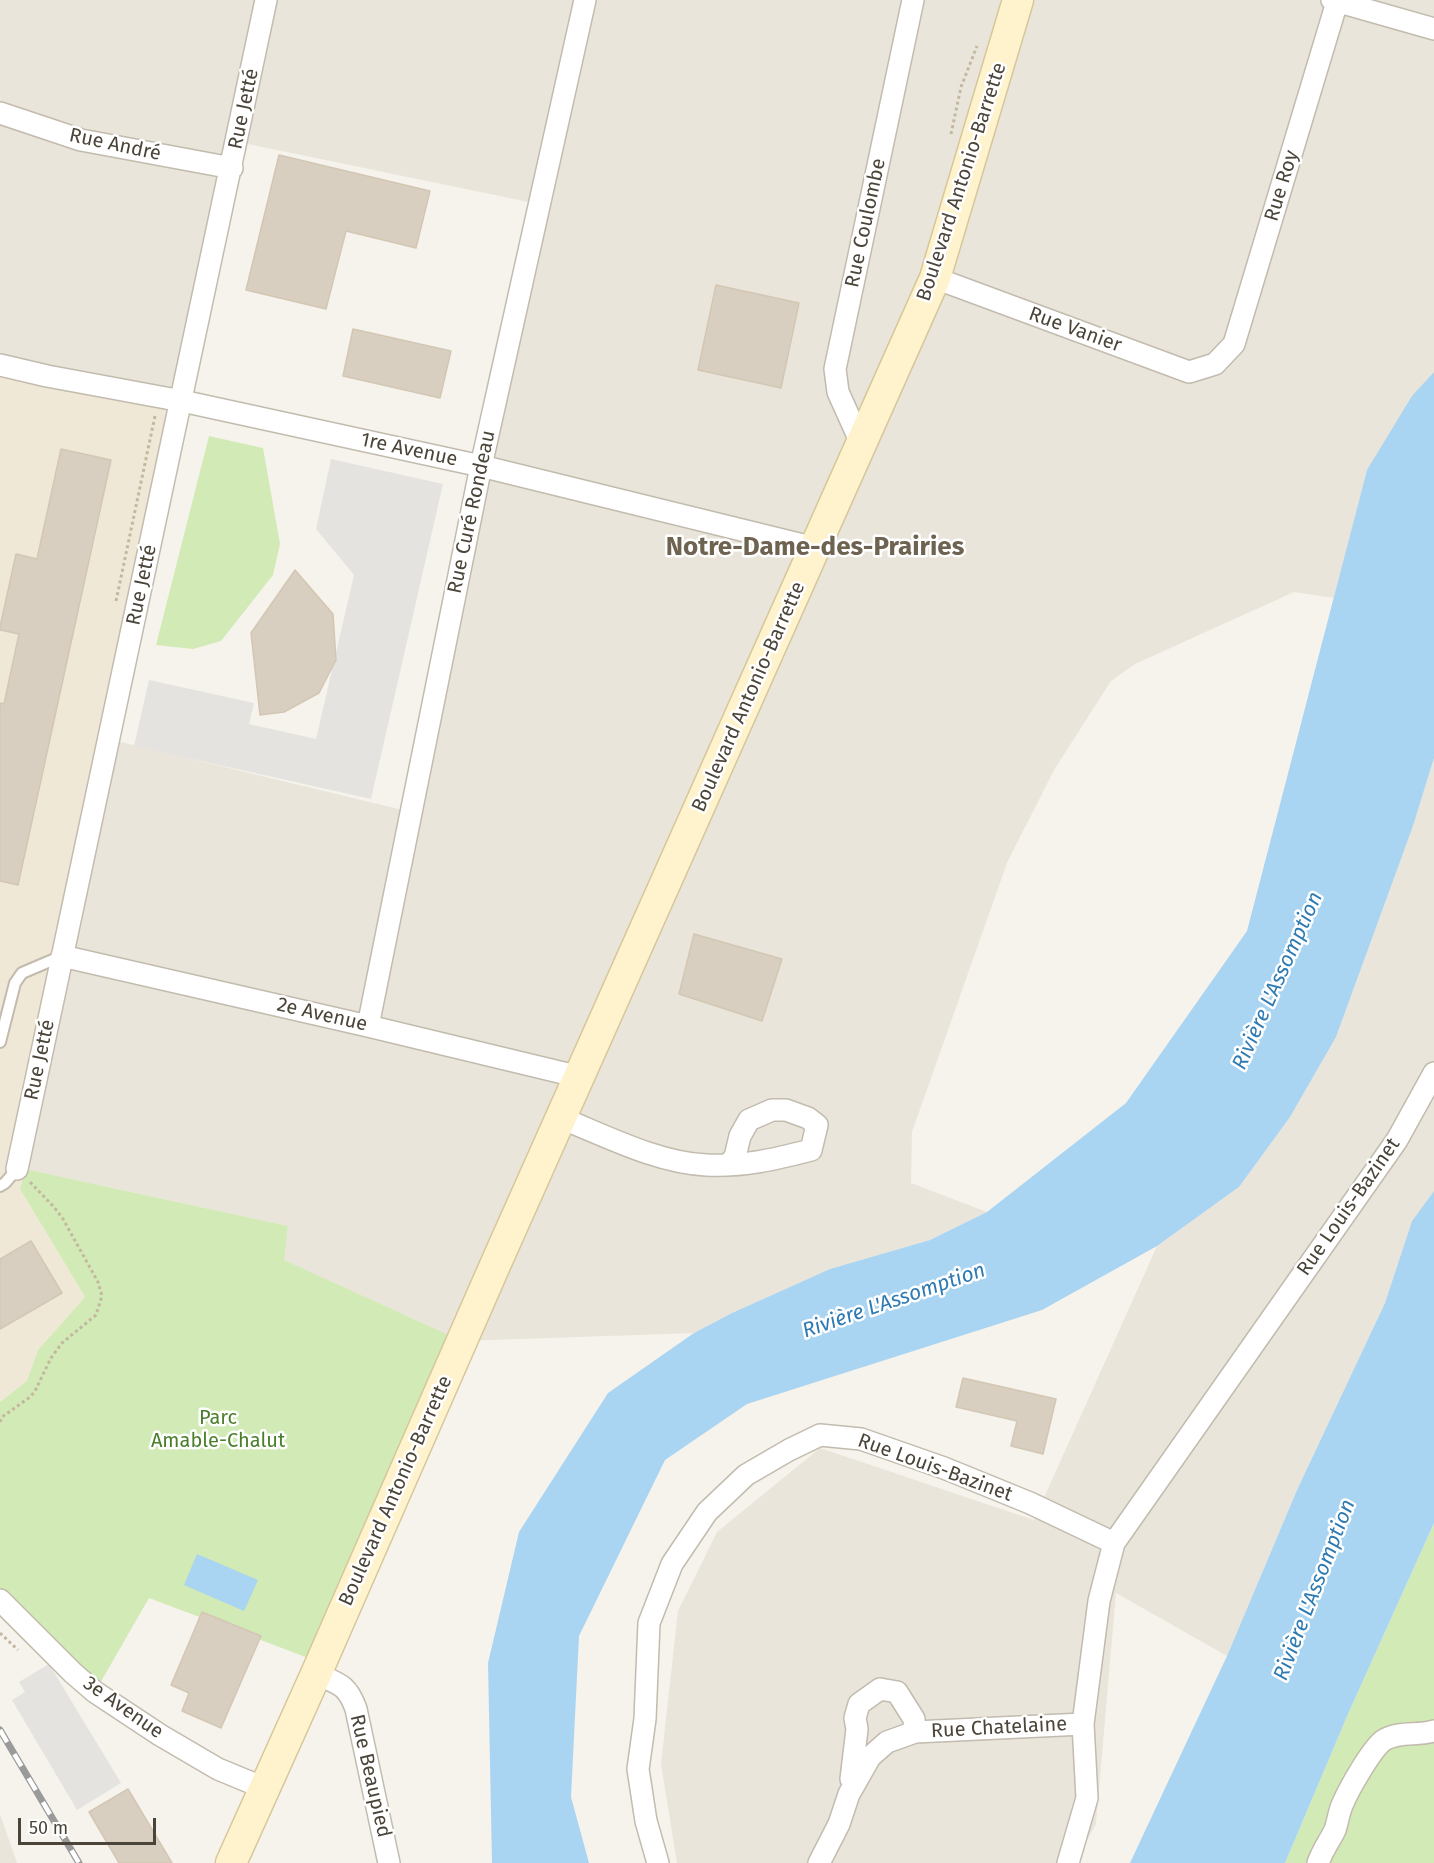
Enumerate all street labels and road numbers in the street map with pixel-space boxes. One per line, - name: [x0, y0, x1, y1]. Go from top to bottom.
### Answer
- street label: Boulevard Antonio-Barrette: [912, 60, 1012, 304]
- street label: Rue Jetté: [224, 66, 264, 152]
- street label: Rue André: [67, 124, 163, 166]
- street label: Rue Roy: [1260, 148, 1304, 224]
- street label: Rue Coulombe: [841, 156, 891, 290]
- street label: Rue Vanier: [1025, 302, 1125, 358]
- street label: 1re Avenue: [358, 428, 460, 472]
- street label: Rue Curé Rondeau: [443, 428, 501, 596]
- street label: Rue Jetté: [122, 542, 162, 628]
- street label: Boulevard Antonio-Barrette: [687, 578, 811, 816]
- street label: 2e Avenue: [274, 993, 370, 1037]
- street label: Rue Jetté: [20, 1017, 60, 1103]
- street label: Rue Louis-Bazinet: [1292, 1133, 1406, 1281]
- street label: Boulevard Antonio-Barrette: [334, 1372, 458, 1610]
- street label: Rue Louis-Bazinet: [854, 1429, 1016, 1507]
- street label: 3e Avenue: [78, 1672, 168, 1744]
- street label: Rue Beaupied: [344, 1712, 396, 1840]
- street label: Rue Chatelaine: [930, 1712, 1068, 1744]

